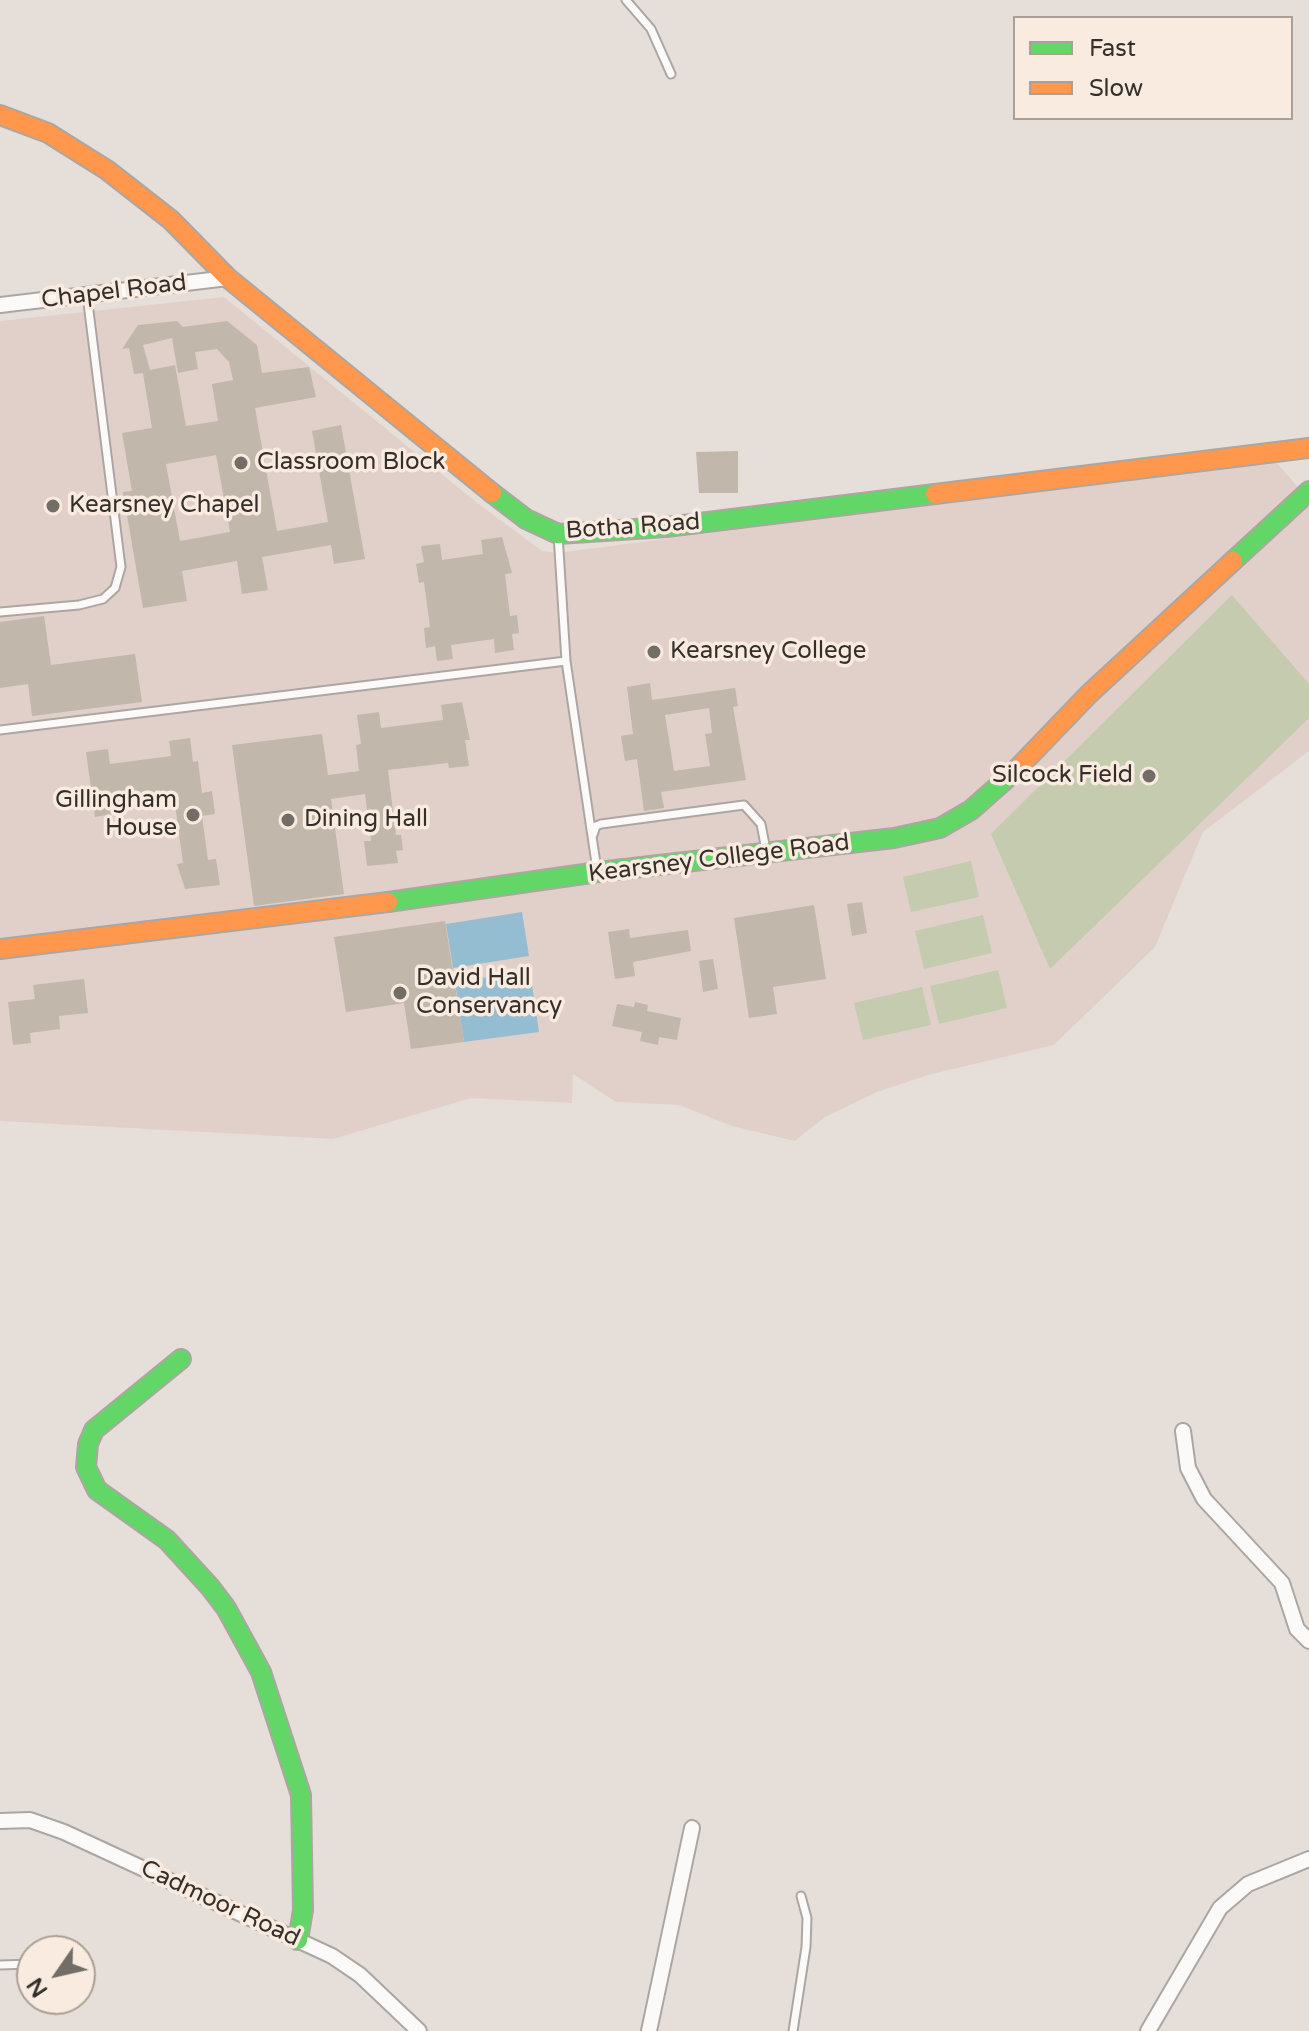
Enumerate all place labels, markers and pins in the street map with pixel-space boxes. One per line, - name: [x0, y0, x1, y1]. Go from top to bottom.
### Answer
- place label: Classroom Block: [257, 449, 445, 477]
- marker: Classroom Block: [232, 454, 250, 472]
- place label: Kearsney Chapel: [69, 492, 260, 520]
- marker: Kearsney Chapel: [44, 497, 62, 515]
- place label: Kearsney College: [670, 638, 866, 666]
- marker: Kearsney College: [645, 643, 663, 661]
- place label: Silcock Field: [992, 762, 1133, 790]
- marker: Silcock Field: [1140, 767, 1158, 785]
- place label: Gillingham House: [55, 787, 177, 843]
- marker: Gillingham House: [184, 806, 202, 824]
- place label: Dining Hall: [304, 806, 428, 834]
- marker: Dining Hall: [279, 811, 297, 829]
- place label: David Hall Conservancy: [416, 965, 562, 1021]
- marker: David Hall Conservancy: [391, 984, 409, 1002]

